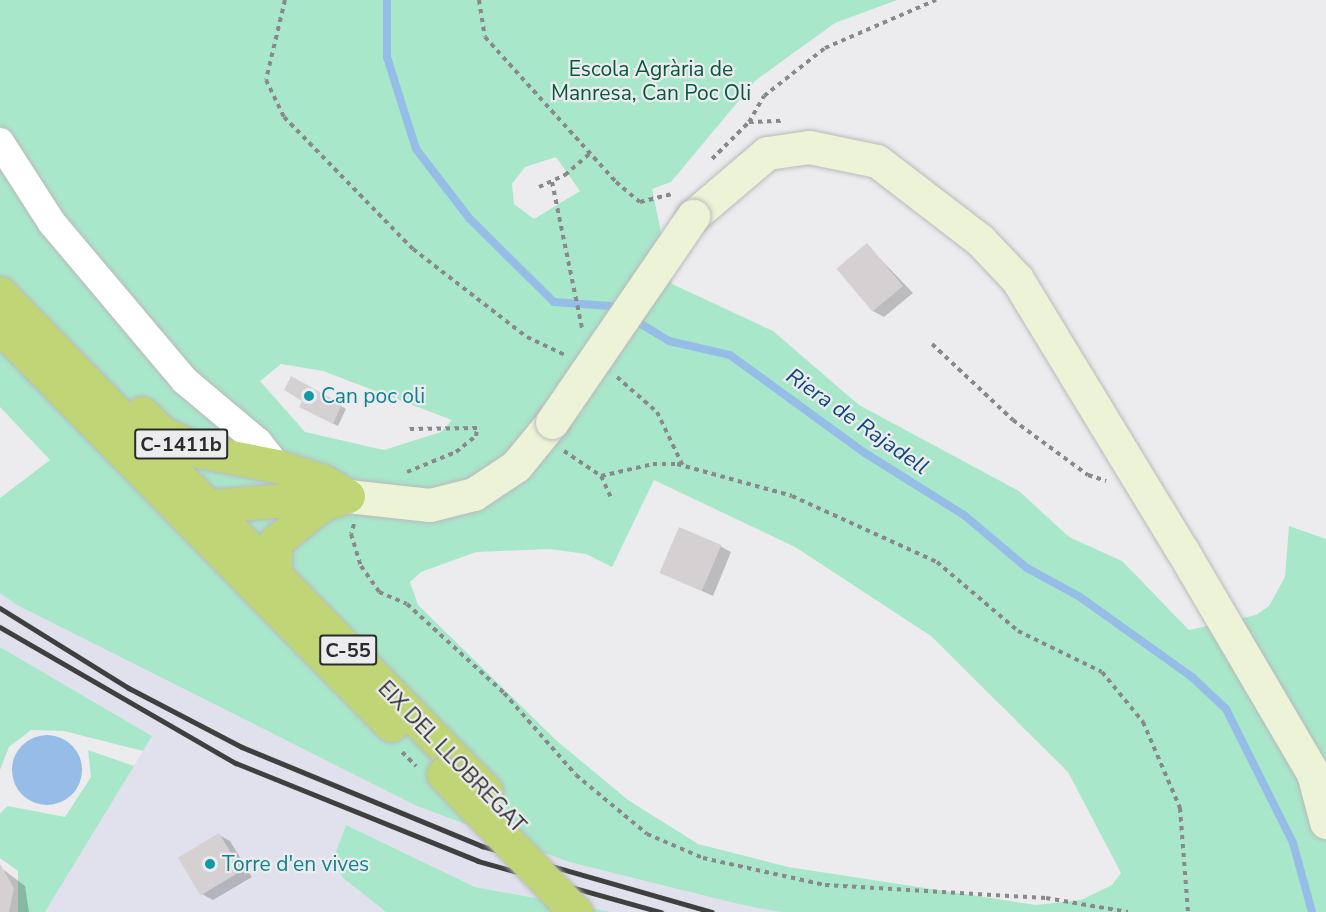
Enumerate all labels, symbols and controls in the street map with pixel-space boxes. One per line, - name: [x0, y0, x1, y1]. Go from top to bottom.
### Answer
- park label: Escola Agrària de Manresa, Can Poc Oli: [551, 56, 751, 106]
- water label: Riera de Rajadell: [781, 363, 933, 481]
- place label: Can poc oli: [321, 383, 425, 409]
- marker: Can poc oli: [302, 389, 316, 403]
- road number: C-1411b: [133, 427, 229, 461]
- road number: C-55: [318, 633, 378, 667]
- street label: EIX DEL LLOBREGAT: [373, 676, 531, 838]
- place label: Torre d'en vives: [222, 851, 369, 877]
- marker: Torre d'en vives: [203, 857, 217, 871]

